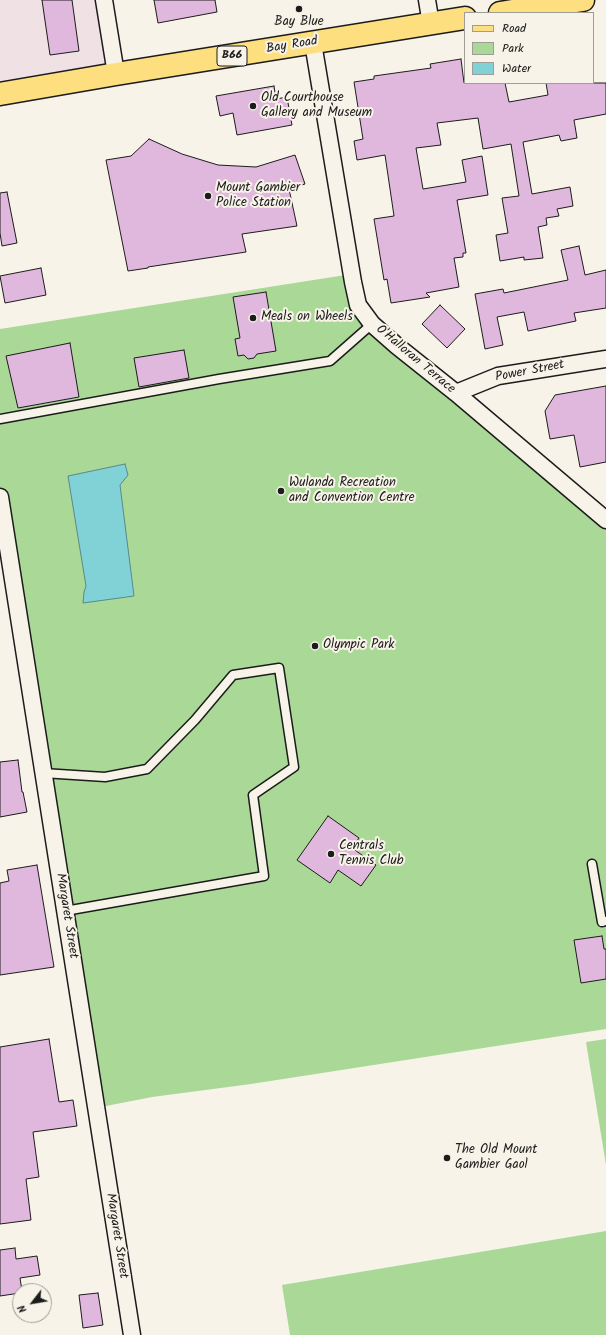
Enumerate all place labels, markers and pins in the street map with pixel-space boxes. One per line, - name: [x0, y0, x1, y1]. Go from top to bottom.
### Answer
- marker: Bay Blue: [294, 4, 304, 14]
- place label: Bay Blue: [274, 15, 324, 31]
- place label: Old Courthouse Gallery and Museum: [261, 91, 372, 122]
- marker: Old Courthouse Gallery and Museum: [248, 101, 258, 111]
- place label: Mount Gambier Police Station: [216, 181, 300, 212]
- marker: Mount Gambier Police Station: [203, 191, 213, 201]
- place label: Meals on Wheels: [261, 310, 353, 326]
- marker: Meals on Wheels: [248, 313, 258, 323]
- place label: Wulanda Recreation and Convention Centre: [289, 476, 415, 507]
- marker: Wulanda Recreation and Convention Centre: [276, 486, 286, 496]
- place label: Olympic Park: [323, 638, 394, 654]
- marker: Olympic Park: [310, 641, 320, 651]
- place label: Centrals Tennis Club: [339, 839, 404, 870]
- marker: Centrals Tennis Club: [326, 849, 336, 859]
- place label: The Old Mount Gambier Gaol: [455, 1143, 537, 1174]
- marker: The Old Mount Gambier Gaol: [442, 1153, 452, 1163]

